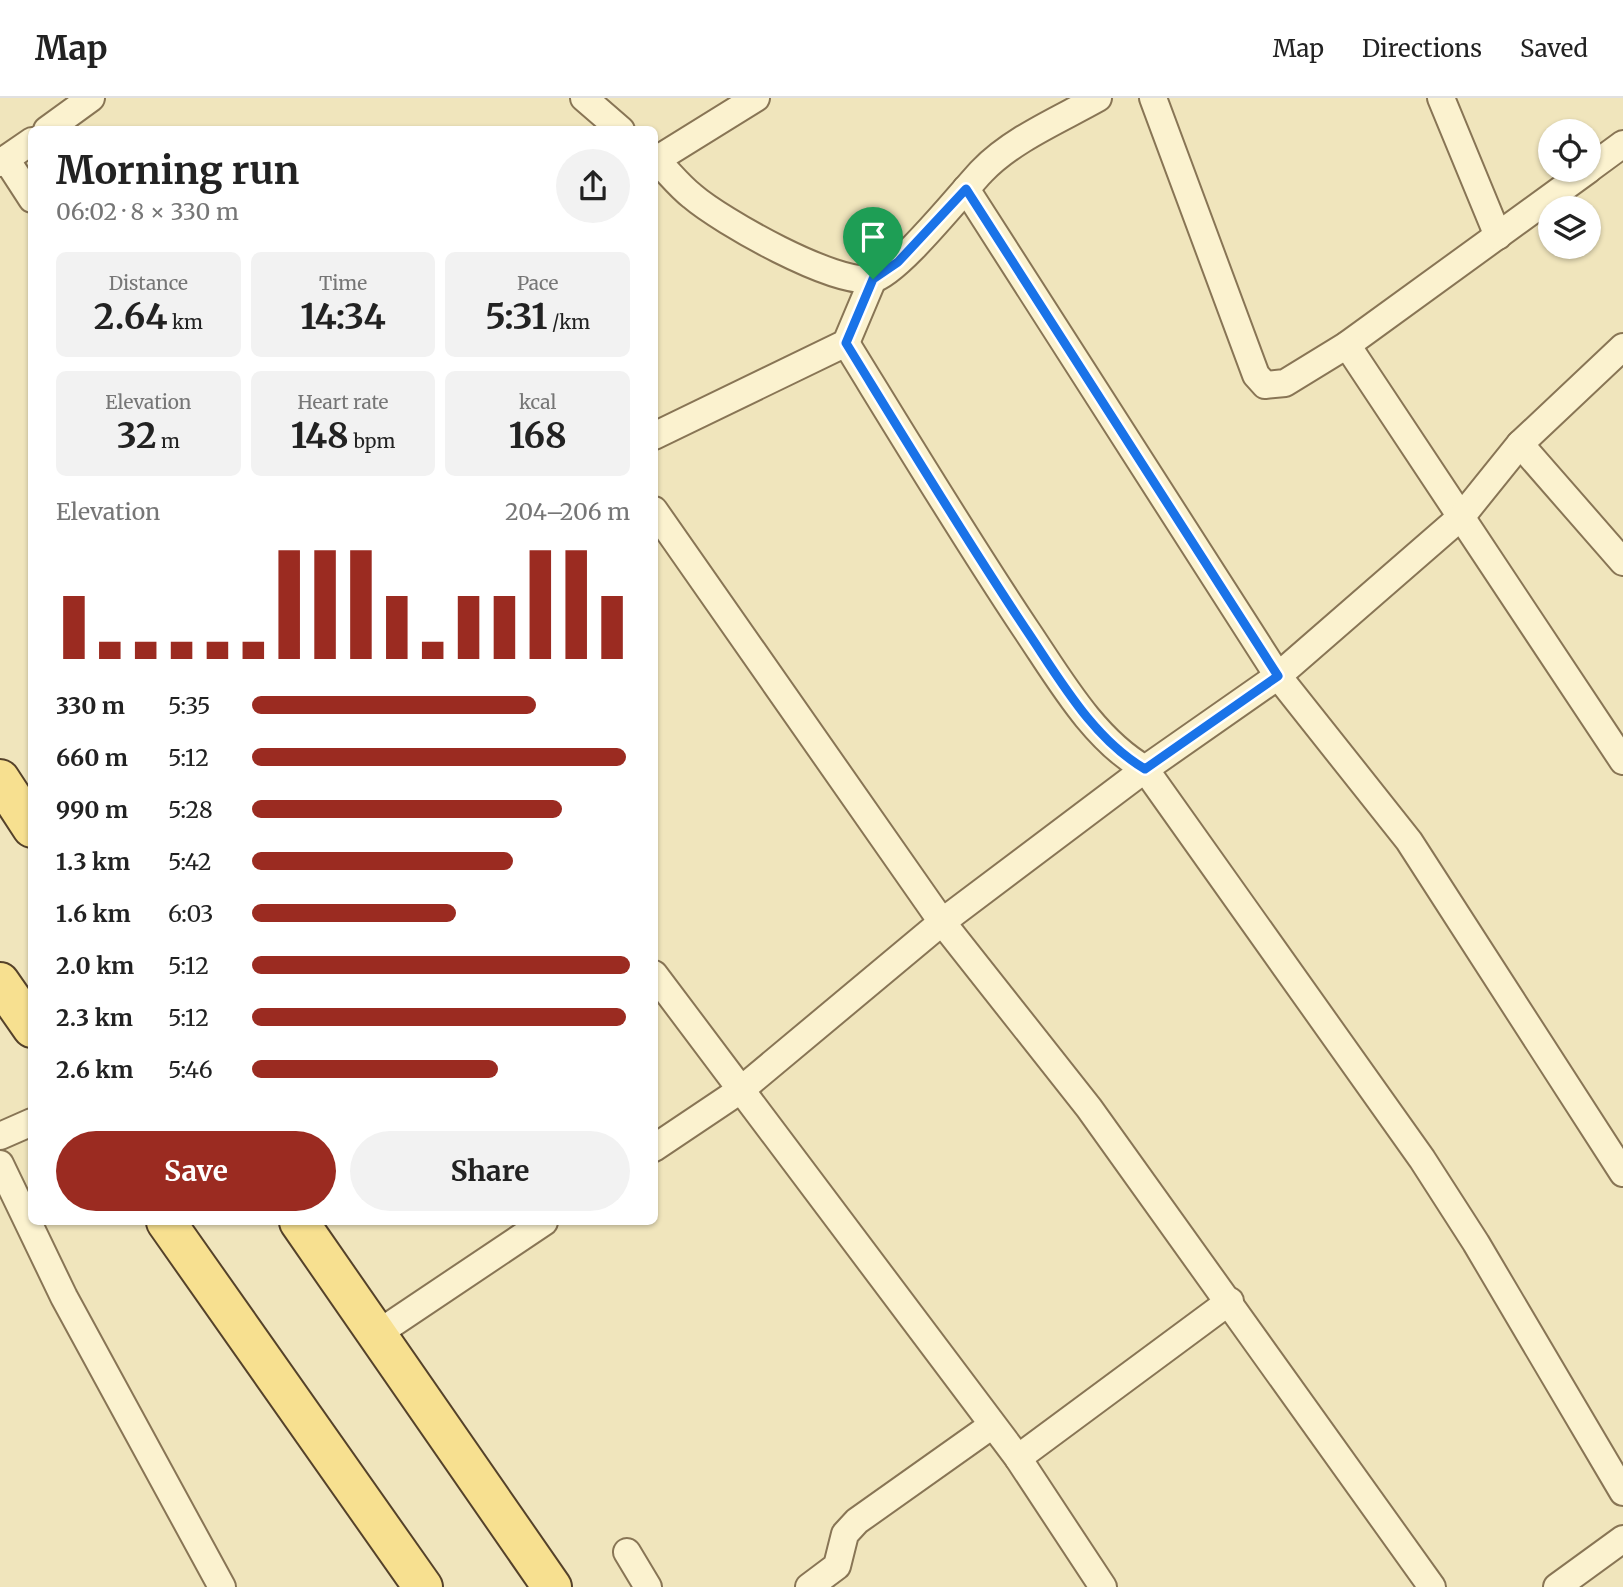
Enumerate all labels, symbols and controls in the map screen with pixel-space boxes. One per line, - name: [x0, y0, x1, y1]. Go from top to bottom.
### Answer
- text: Map: [35, 28, 108, 69]
- text: Map: [1273, 33, 1324, 64]
- text: Directions: [1362, 33, 1482, 64]
- text: Saved: [1520, 33, 1588, 64]
- map controls: [1538, 119, 1601, 259]
- button: locate: [1538, 119, 1601, 182]
- text: Morning run: [56, 147, 299, 194]
- button: share: [556, 149, 630, 223]
- button: layers: [1538, 196, 1601, 259]
- text: 06:02 · 8 × 330 m: [56, 197, 239, 226]
- pin: [843, 207, 903, 279]
- icon: arrive: [854, 218, 892, 256]
- text: Distance: [109, 271, 188, 295]
- text: Time: [319, 271, 367, 295]
- text: Pace: [517, 271, 558, 295]
- text: 2.64: [94, 295, 167, 339]
- text: 14:34: [300, 295, 386, 339]
- text: 5:31: [485, 295, 547, 339]
- text: km: [167, 310, 203, 334]
- text: /km: [547, 310, 590, 334]
- text: Elevation: [105, 390, 191, 414]
- text: Heart rate: [298, 390, 388, 414]
- text: kcal: [519, 390, 556, 414]
- text: 32: [117, 414, 156, 458]
- text: 148: [291, 414, 349, 458]
- text: 168: [509, 414, 567, 458]
- text: m: [156, 429, 180, 453]
- text: bpm: [349, 429, 395, 453]
- text: Elevation: [56, 497, 160, 526]
- text: 204–206 m: [505, 497, 630, 526]
- text: 330 m: [56, 691, 125, 720]
- text: 5:35: [168, 691, 210, 720]
- text: 660 m: [56, 743, 128, 772]
- text: 5:12: [168, 743, 209, 772]
- text: 990 m: [56, 795, 128, 824]
- text: 5:28: [168, 795, 213, 824]
- text: 1.3 km: [56, 847, 130, 876]
- text: 5:42: [168, 847, 211, 876]
- text: 1.6 km: [56, 899, 131, 928]
- text: 6:03: [168, 899, 213, 928]
- text: 2.0 km: [56, 951, 134, 980]
- text: 5:12: [168, 951, 209, 980]
- text: 2.3 km: [56, 1003, 133, 1032]
- text: 5:12: [168, 1003, 209, 1032]
- text: 2.6 km: [56, 1055, 133, 1084]
- text: 5:46: [168, 1055, 213, 1084]
- button: Save: [56, 1131, 336, 1211]
- button: Share: [350, 1131, 630, 1211]

